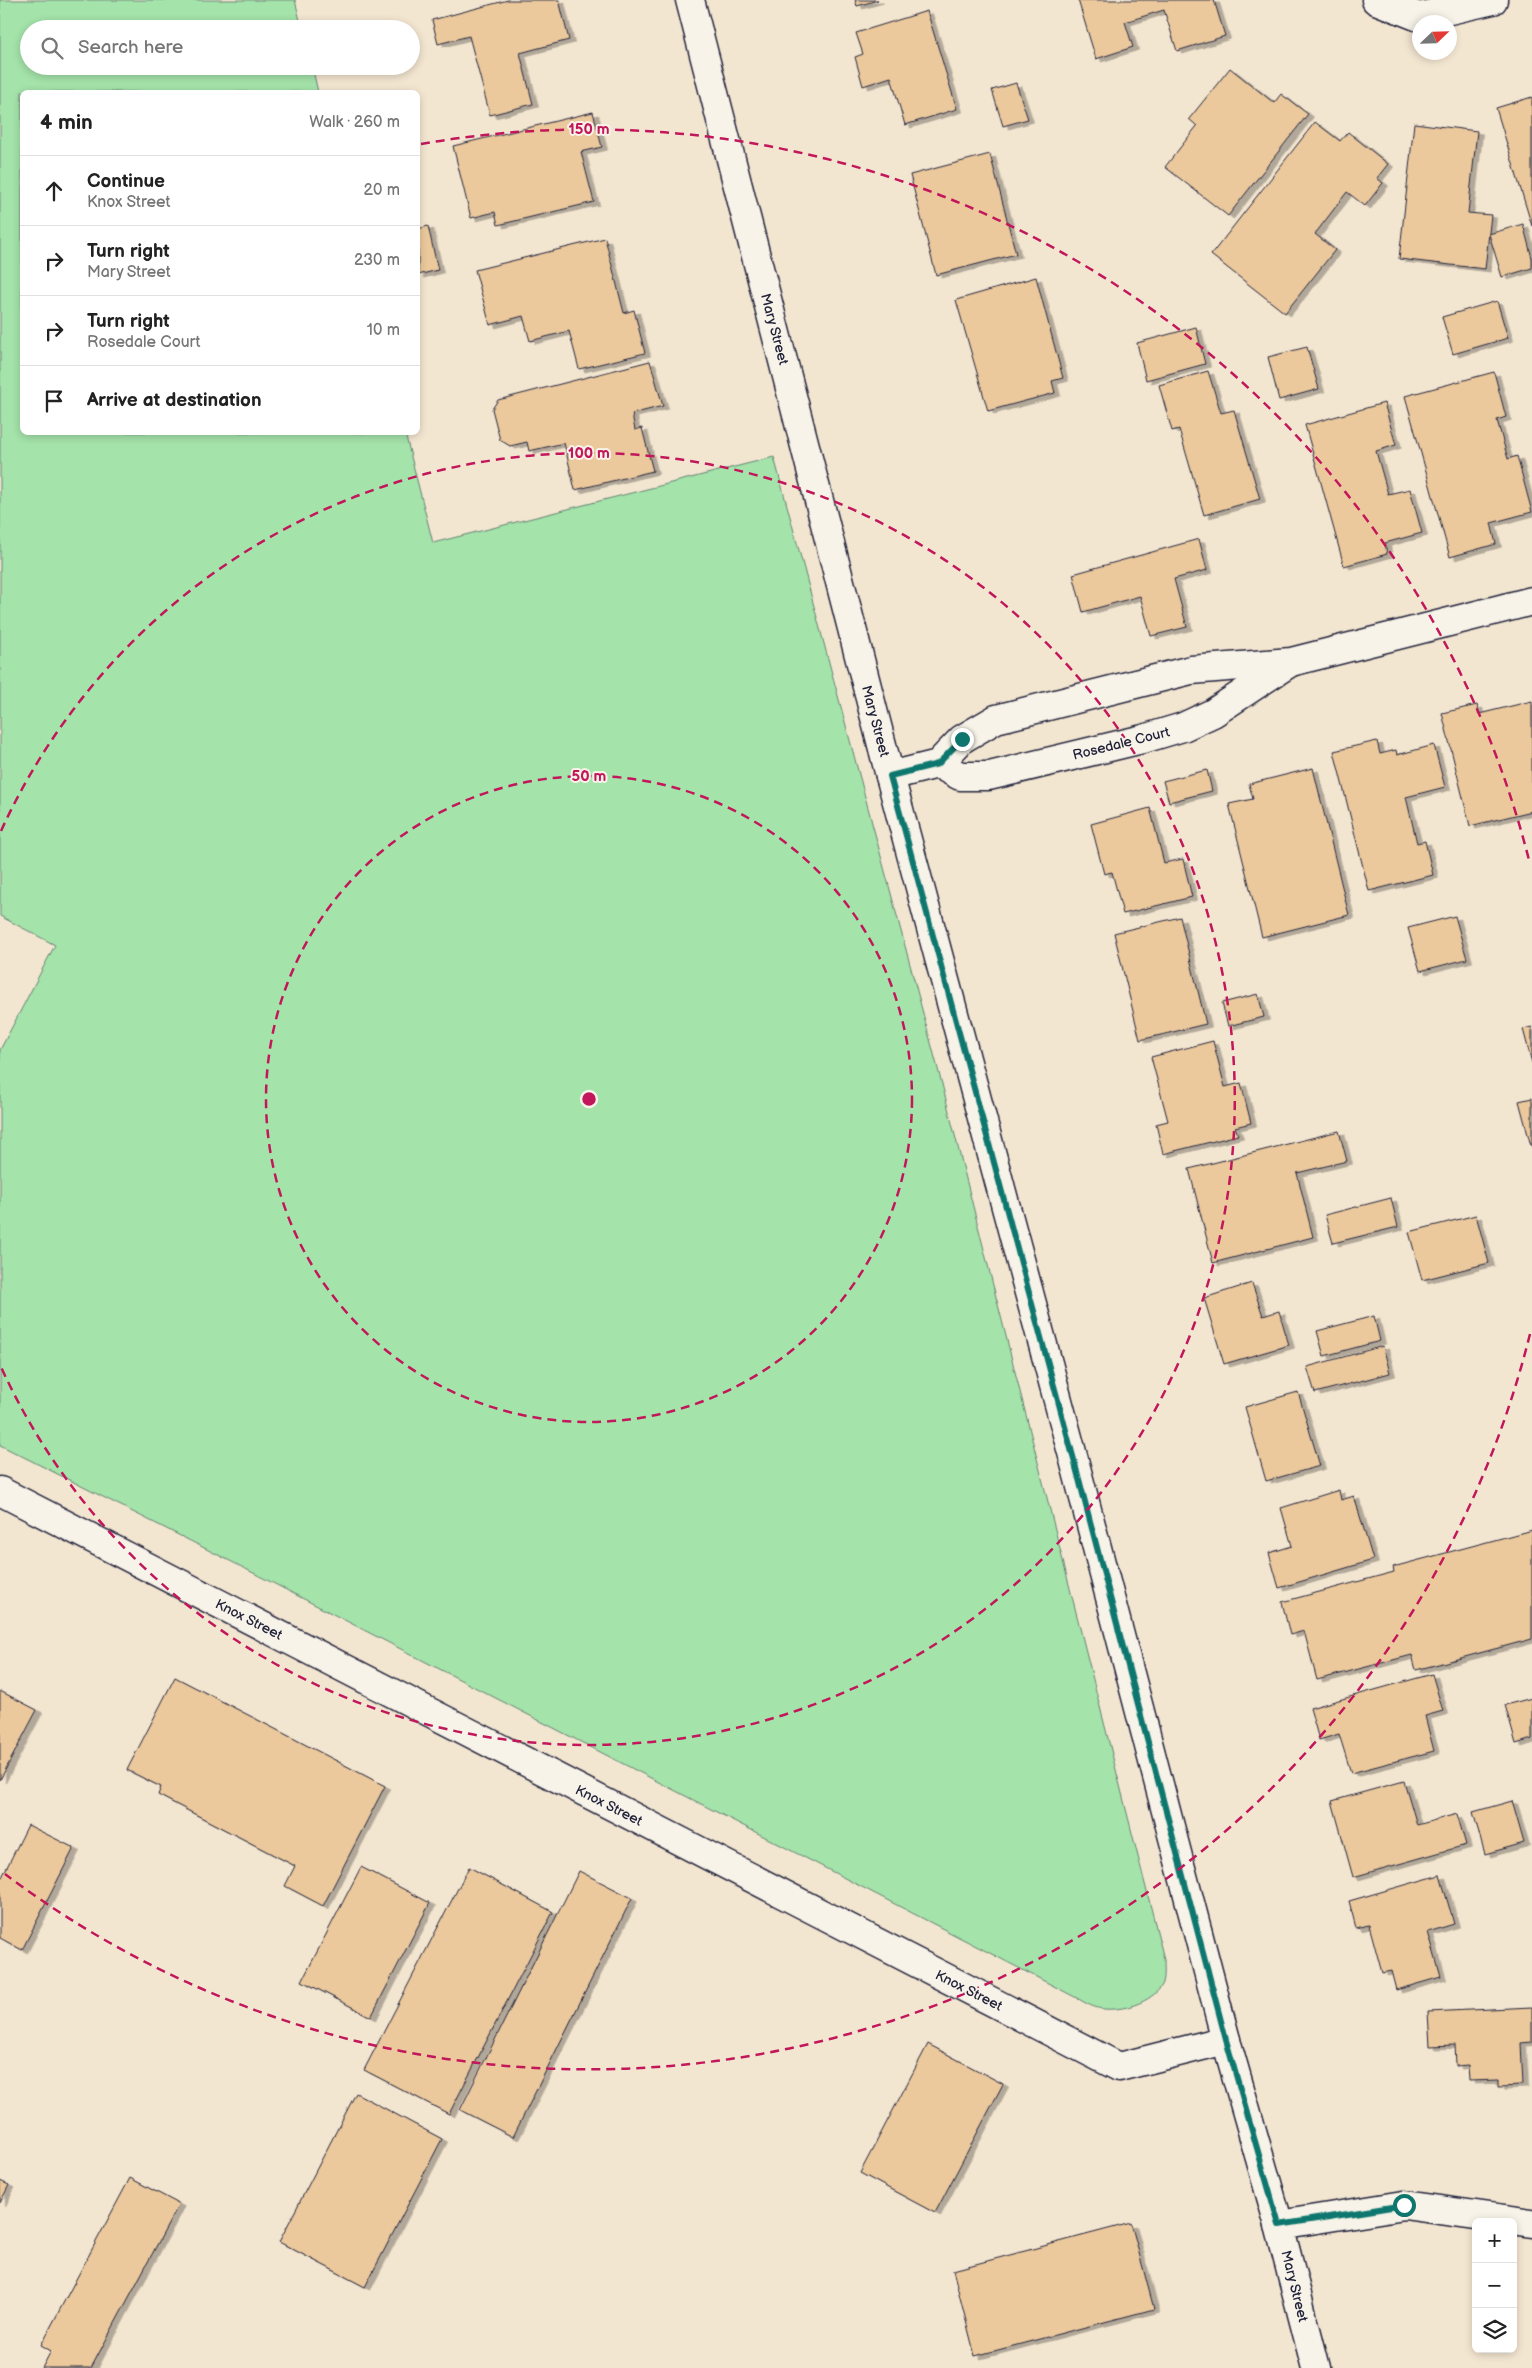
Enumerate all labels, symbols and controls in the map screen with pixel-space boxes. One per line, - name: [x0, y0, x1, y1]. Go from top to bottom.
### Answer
- north arrow: [1412, 15, 1457, 60]
- search box: [20, 20, 420, 75]
- icon: search: [38, 34, 66, 62]
- text: Search here: [78, 36, 183, 59]
- text: 4 min: [40, 110, 93, 135]
- text: Walk · 260 m: [309, 113, 400, 132]
- text: 150 m: [568, 120, 610, 139]
- text: Continue: [87, 170, 165, 193]
- icon: ahead: [40, 177, 68, 205]
- text: 20 m: [364, 181, 400, 200]
- text: Knox Street: [87, 193, 170, 212]
- text: Turn right: [87, 240, 170, 263]
- icon: right: [40, 247, 68, 275]
- text: 230 m: [354, 251, 400, 270]
- text: Mary Street: [87, 263, 171, 282]
- street label: Mary Street: [757, 292, 792, 367]
- text: Turn right: [87, 310, 170, 333]
- icon: right: [40, 317, 68, 345]
- text: 10 m: [367, 321, 400, 340]
- text: Rosedale Court: [87, 333, 200, 352]
- icon: arrive: [40, 387, 68, 415]
- text: Arrive at destination: [87, 389, 262, 412]
- text: 100 m: [568, 444, 610, 463]
- street label: Mary Street: [858, 684, 893, 759]
- street label: Rosedale Court: [1071, 723, 1172, 764]
- route end: [951, 728, 974, 751]
- text: 50 m: [572, 767, 607, 786]
- centre of rings: [580, 1090, 598, 1108]
- street label: Knox Street: [212, 1595, 286, 1644]
- street label: Knox Street: [572, 1781, 646, 1830]
- street label: Knox Street: [932, 1966, 1006, 2015]
- route start: [1393, 2194, 1416, 2217]
- map controls: [1472, 2218, 1517, 2353]
- button: +: [1472, 2218, 1517, 2263]
- street label: Mary Street: [1277, 2249, 1312, 2324]
- button: −: [1472, 2263, 1517, 2308]
- button: layers: [1472, 2308, 1517, 2353]

